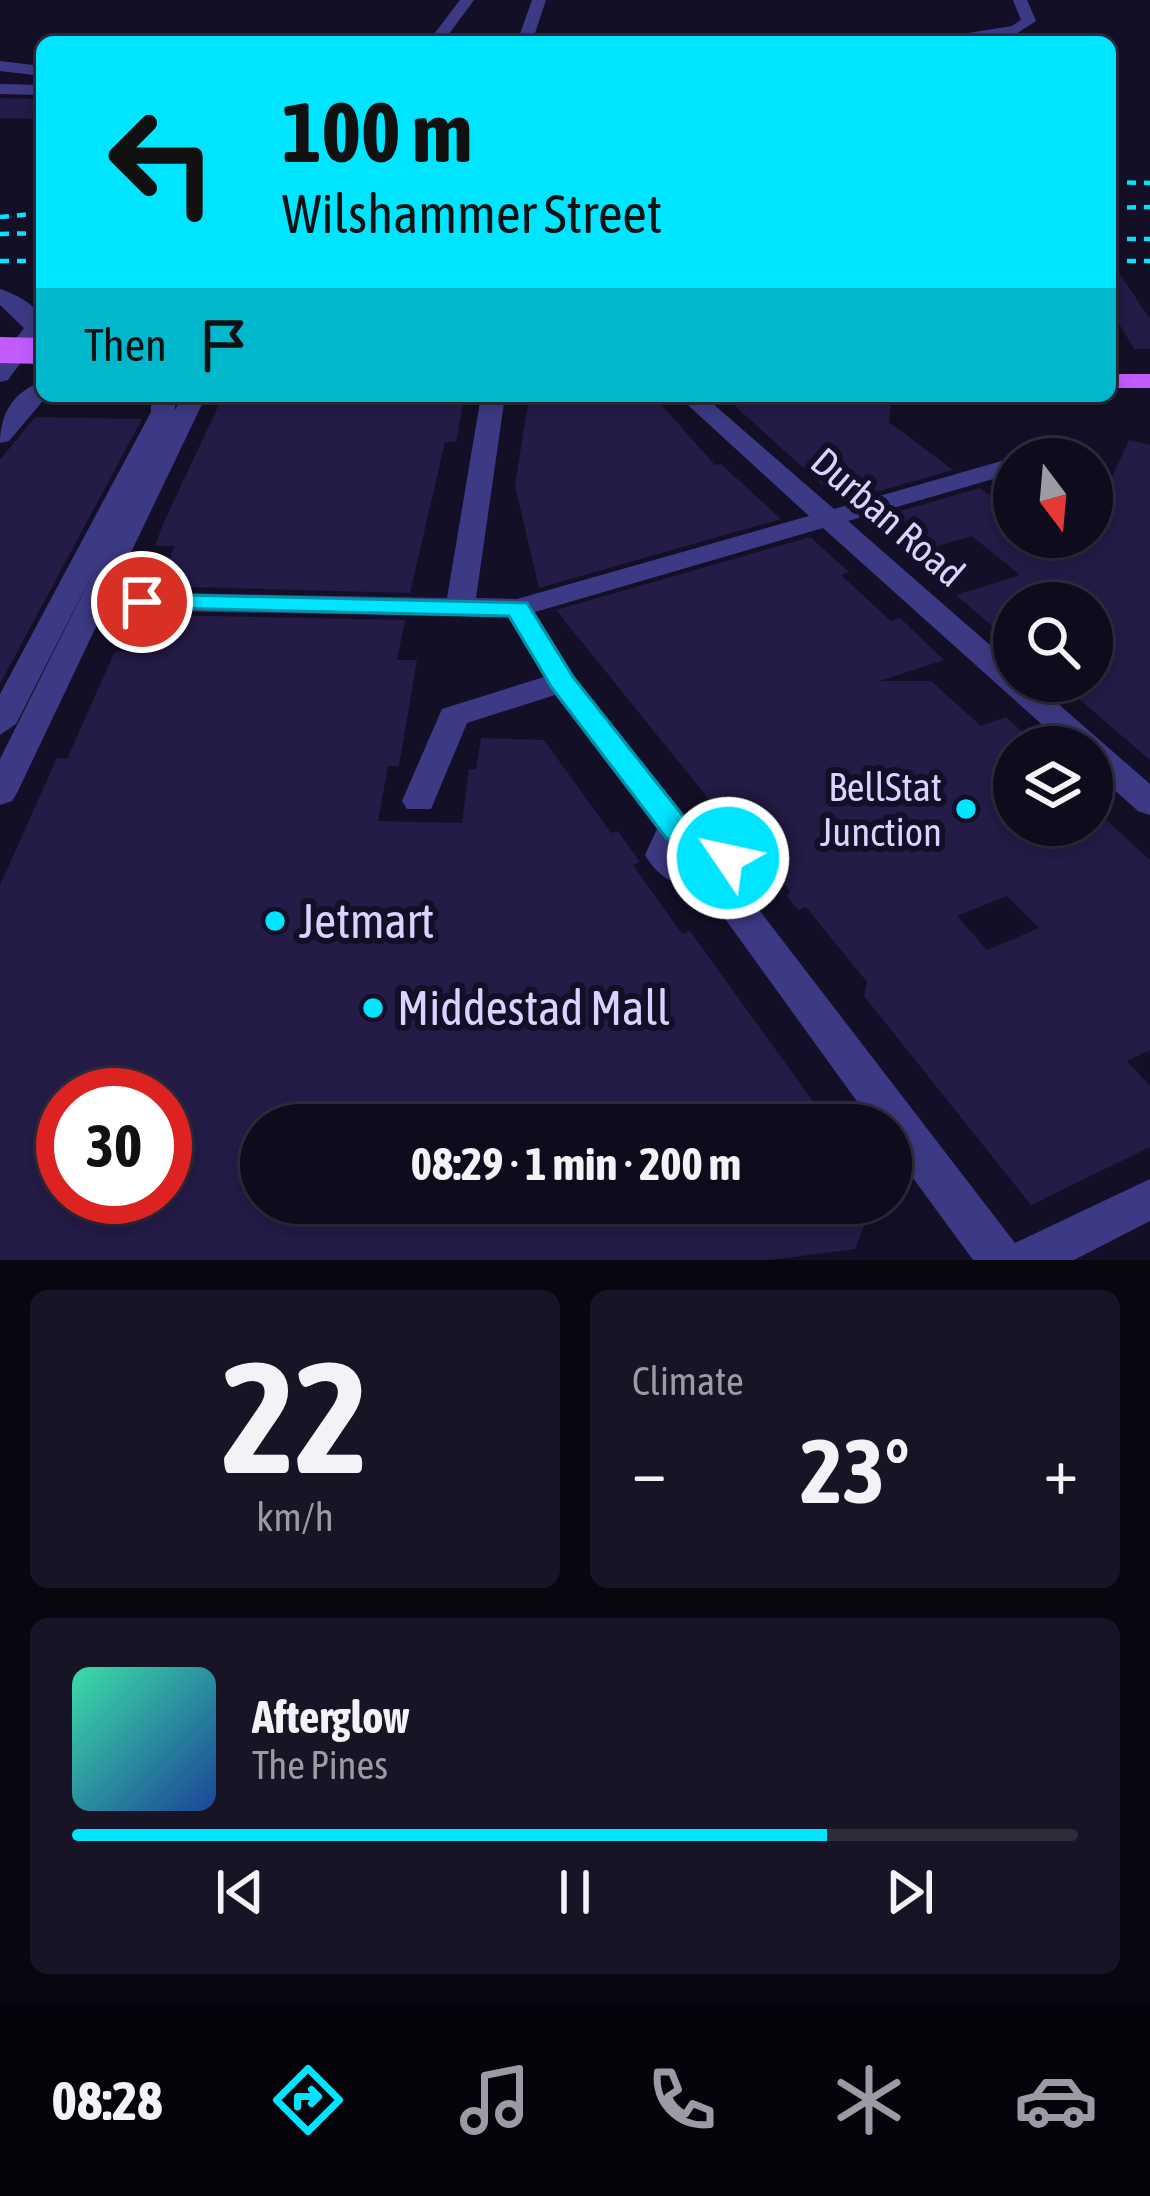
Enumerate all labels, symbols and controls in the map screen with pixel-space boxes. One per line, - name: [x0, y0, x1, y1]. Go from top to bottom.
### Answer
- icon: left: [84, 84, 240, 240]
- text: 100 m: [282, 84, 472, 180]
- text: Wilshammer Street: [282, 183, 662, 244]
- icon: arrive: [191, 312, 257, 378]
- text: Then: [84, 319, 167, 371]
- north arrow: [993, 438, 1113, 558]
- map controls: [993, 438, 1113, 846]
- street label: Durban Road: [803, 439, 973, 595]
- pin: [91, 551, 193, 653]
- icon: arrive: [109, 569, 175, 635]
- button: search: [993, 582, 1113, 702]
- button: layers: [993, 726, 1113, 846]
- place label: BellStat Junction: [820, 765, 942, 854]
- position arrow: [665, 795, 791, 921]
- marker: BellStat Junction: [953, 796, 979, 822]
- place label: Jetmart: [299, 893, 434, 948]
- marker: Jetmart: [262, 908, 288, 934]
- place label: Middestad Mall: [397, 980, 670, 1035]
- marker: Middestad Mall: [360, 995, 386, 1021]
- speed limit sign: 30: [36, 1068, 192, 1224]
- text: 08:29 · 1 min · 200 m: [411, 1138, 741, 1190]
- text: 22: [222, 1327, 368, 1506]
- text: Climate: [632, 1359, 744, 1403]
- text: 23°: [800, 1419, 910, 1522]
- text: −: [632, 1432, 666, 1508]
- text: +: [1044, 1432, 1078, 1508]
- text: km/h: [256, 1495, 334, 1539]
- text: Afterglow: [252, 1691, 410, 1743]
- text: The Pines: [252, 1743, 388, 1787]
- icon: previous: [207, 1859, 273, 1925]
- icon: pause: [542, 1859, 608, 1925]
- icon: next: [877, 1859, 943, 1925]
- icon: directions: [266, 2058, 350, 2142]
- icon: music: [453, 2058, 537, 2142]
- icon: phone: [640, 2058, 724, 2142]
- icon: climate: [827, 2058, 911, 2142]
- icon: car: [1014, 2058, 1098, 2142]
- text: 08:28: [52, 2070, 163, 2131]

